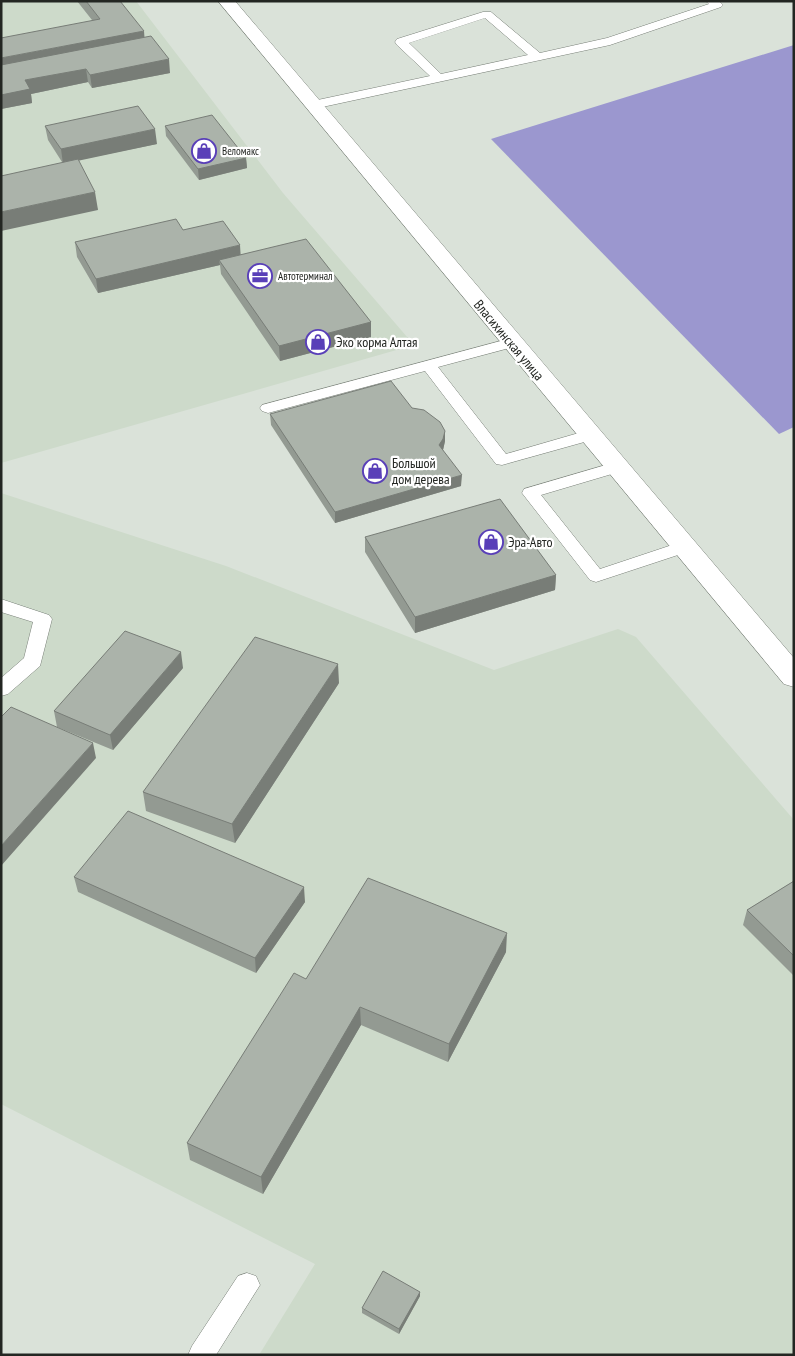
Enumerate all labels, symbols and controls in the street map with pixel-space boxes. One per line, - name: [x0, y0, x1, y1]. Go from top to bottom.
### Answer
- shop icon: Веломакс: [191, 138, 217, 164]
- place label: Веломакс: [222, 144, 259, 158]
- office icon: Автотерминал: [247, 263, 273, 289]
- place label: Автотерминал: [278, 269, 333, 283]
- street label: Власихинская улица: [470, 296, 548, 384]
- shop icon: Эко корма Алтая: [305, 329, 331, 355]
- place label: Эко корма Алтая: [336, 333, 417, 351]
- place label: Большой дом дерева: [392, 454, 450, 488]
- shop icon: Большой дом дерева: [362, 458, 388, 484]
- shop icon: Эра-Авто: [478, 529, 504, 555]
- place label: Эра-Авто: [508, 533, 552, 551]

